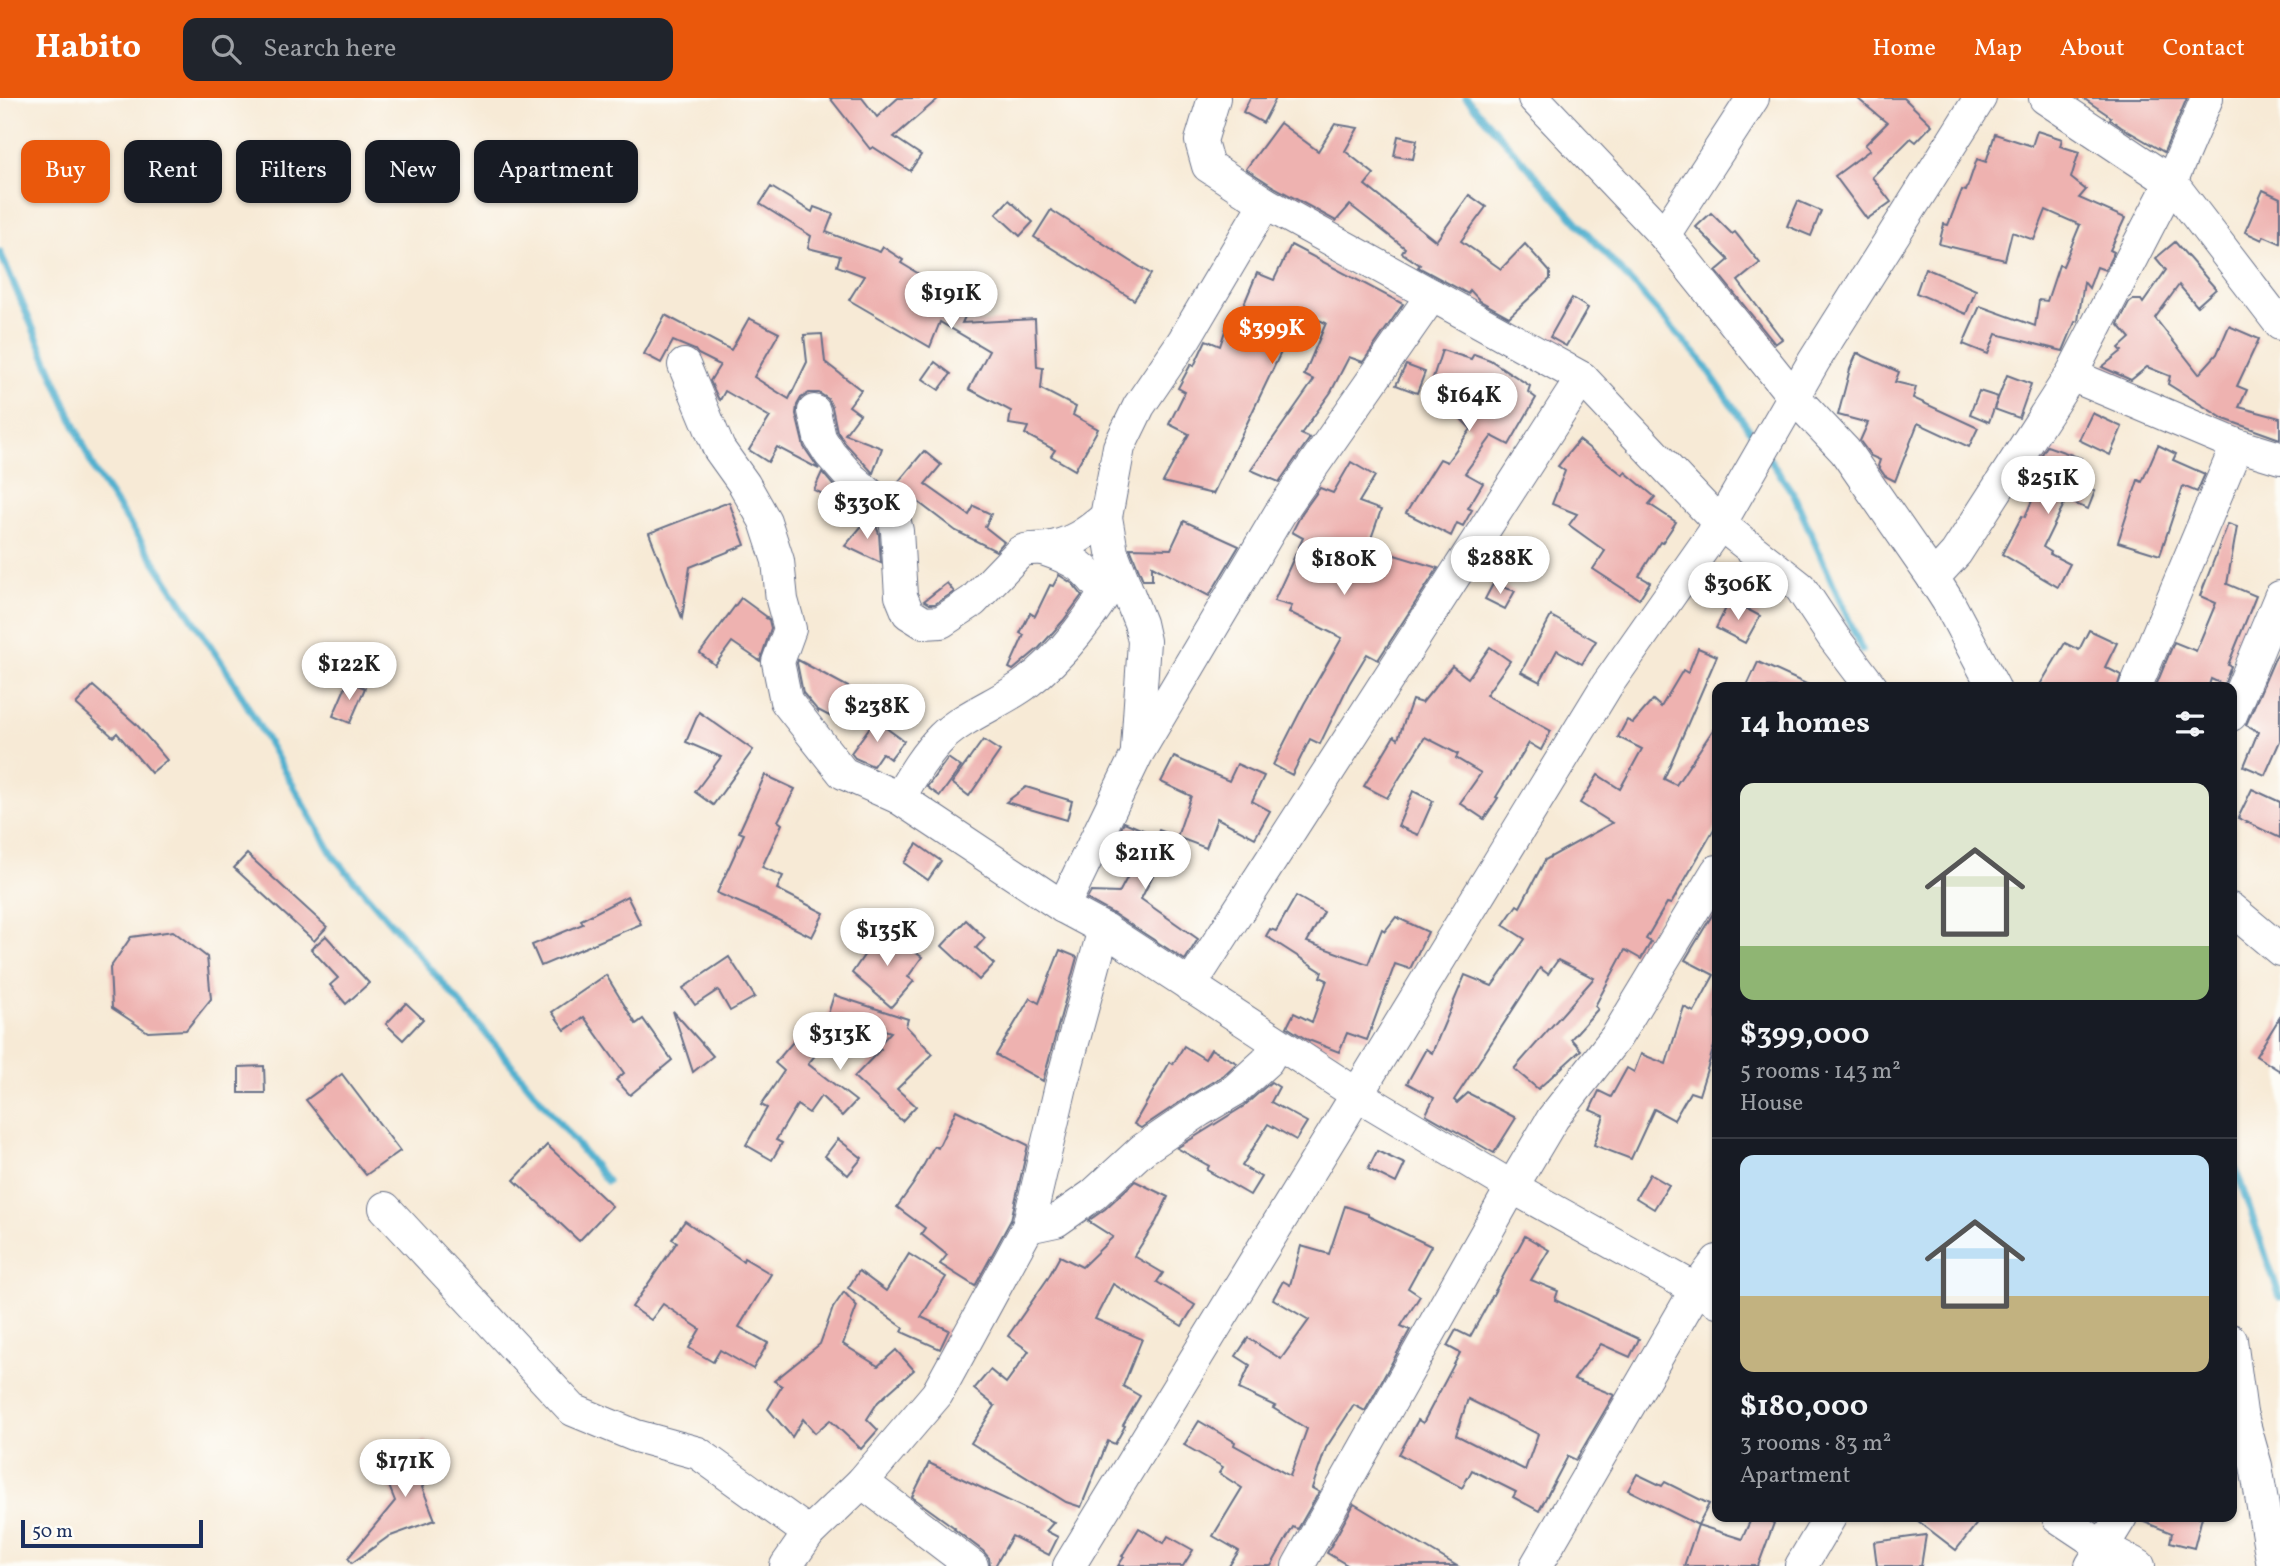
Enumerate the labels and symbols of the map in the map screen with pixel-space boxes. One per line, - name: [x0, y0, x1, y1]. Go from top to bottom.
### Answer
- pin: $191K: [902, 272, 1000, 331]
- pin: $399K: [1223, 306, 1321, 366]
- pin: $164K: [1420, 374, 1518, 433]
- pin: $251K: [1999, 456, 2097, 516]
- pin: $330K: [818, 482, 916, 541]
- pin: $288K: [1451, 536, 1549, 596]
- pin: $180K: [1295, 538, 1393, 597]
- pin: $306K: [1689, 562, 1787, 622]
- pin: $122K: [300, 642, 398, 702]
- pin: $238K: [828, 684, 926, 744]
- pin: $211K: [1096, 832, 1194, 891]
- pin: $135K: [838, 908, 936, 968]
- pin: $313K: [791, 1012, 889, 1072]
- pin: $171K: [356, 1440, 454, 1499]
- scale bar: [21, 1517, 203, 1549]

